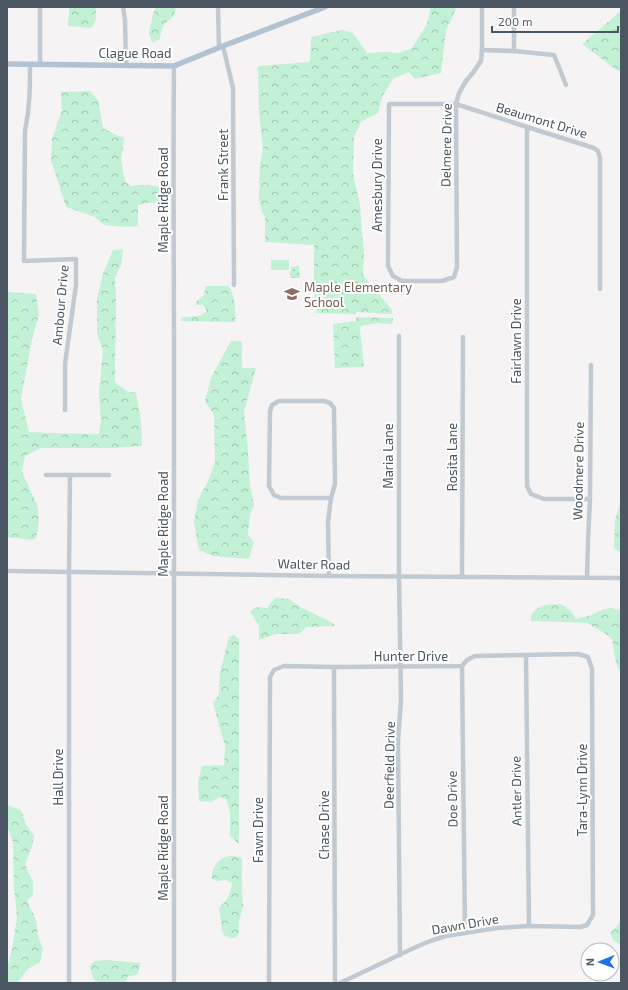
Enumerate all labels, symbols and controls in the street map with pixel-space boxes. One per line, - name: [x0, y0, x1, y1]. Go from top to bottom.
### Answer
- scale bar: [492, 8, 618, 34]
- text: 200 m: [498, 14, 532, 28]
- street label: Clague Road: [99, 45, 171, 61]
- street label: Beaumont Drive: [494, 99, 590, 141]
- street label: Delmere Drive: [437, 103, 455, 187]
- street label: Frank Street: [215, 129, 231, 201]
- street label: Amesbury Drive: [369, 138, 385, 232]
- street label: Maple Ridge Road: [155, 147, 171, 253]
- street label: Ambour Drive: [49, 264, 71, 346]
- place label: Maple Elementary School: [304, 279, 412, 310]
- school or university icon: Maple Elementary School: [283, 285, 301, 303]
- street label: Fairlawn Drive: [508, 298, 524, 384]
- street label: Woodmere Drive: [569, 422, 587, 520]
- street label: Maria Lane: [380, 423, 396, 489]
- street label: Rosita Lane: [444, 423, 460, 491]
- street label: Maple Ridge Road: [155, 471, 171, 577]
- street label: Walter Road: [277, 555, 351, 573]
- street label: Hunter Drive: [374, 648, 448, 664]
- street label: Deerfield Drive: [380, 721, 398, 809]
- street label: Tara-Lynn Drive: [574, 743, 590, 837]
- street label: Hall Drive: [50, 748, 66, 805]
- street label: Antler Drive: [507, 756, 525, 826]
- street label: Doe Drive: [444, 770, 460, 828]
- street label: Chase Drive: [316, 790, 332, 860]
- street label: Maple Ridge Road: [155, 795, 171, 901]
- street label: Fawn Drive: [250, 797, 266, 863]
- street label: Dawn Drive: [430, 910, 500, 938]
- north arrow: [580, 942, 620, 982]
- text: N: [583, 958, 596, 966]

